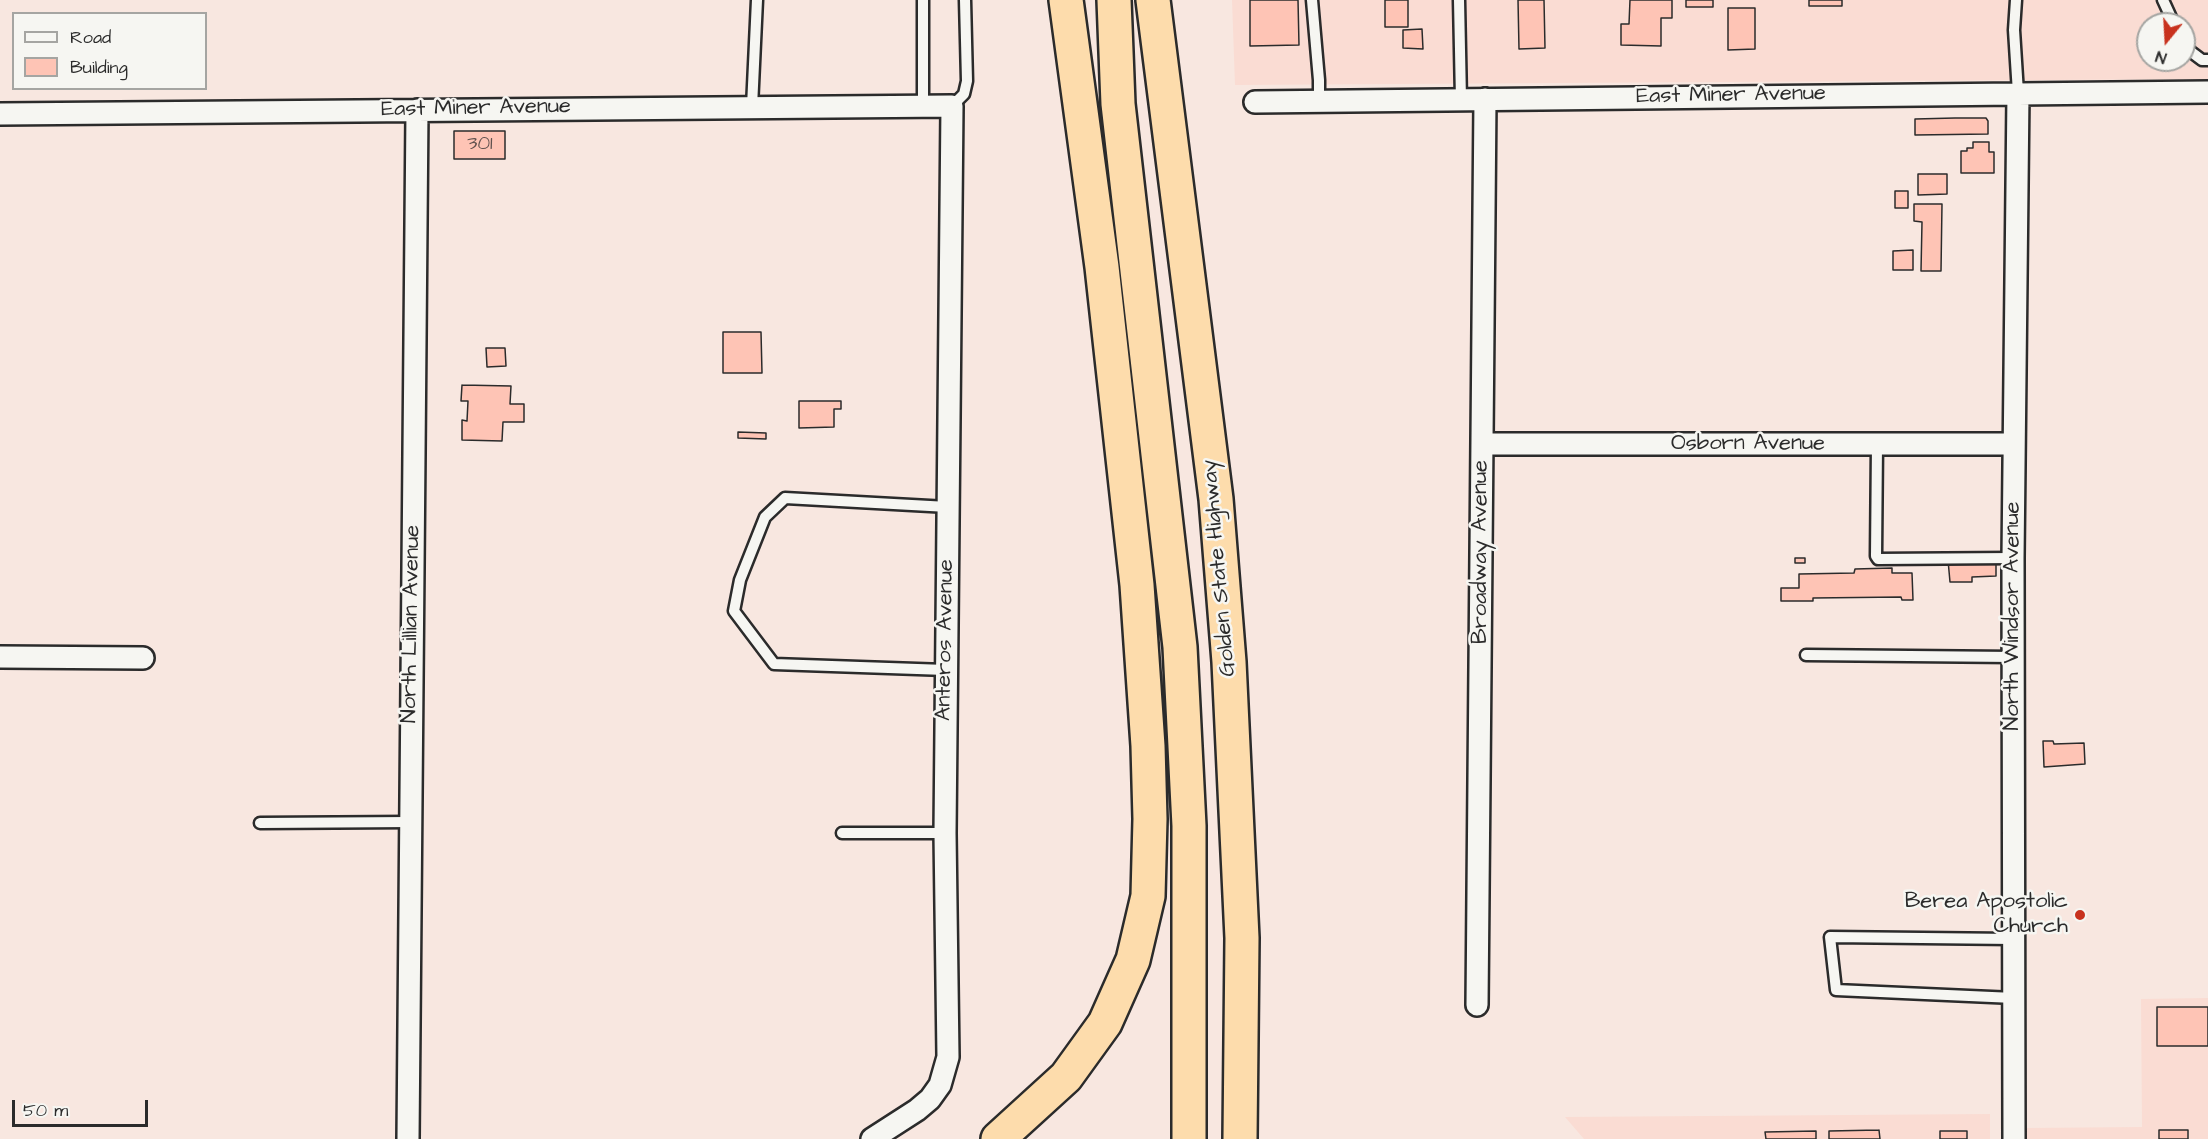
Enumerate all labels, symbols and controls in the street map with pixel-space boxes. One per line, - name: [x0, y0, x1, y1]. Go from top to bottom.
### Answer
- legend: [12, 12, 207, 90]
- north arrow: [2136, 12, 2196, 72]
- text: Road: [70, 25, 111, 50]
- text: N: [2153, 45, 2169, 69]
- text: Building: [70, 55, 128, 80]
- street label: East Miner Avenue: [1636, 81, 1826, 111]
- street label: East Miner Avenue: [381, 94, 571, 124]
- house number: 301: [467, 133, 493, 157]
- street label: Osborn Avenue: [1671, 431, 1825, 457]
- street label: Golden State Highway: [1197, 458, 1243, 678]
- street label: Broadway Avenue: [1468, 460, 1494, 644]
- street label: North Windsor Avenue: [2000, 501, 2026, 731]
- street label: North Lillian Avenue: [397, 525, 427, 723]
- street label: Anteros Avenue: [931, 559, 961, 721]
- place label: Berea Apostolic Church: [1905, 889, 2068, 940]
- marker: Berea Apostolic Church: [2073, 908, 2087, 922]
- scale bar: [15, 1088, 152, 1126]
- text: 50 m: [23, 1098, 68, 1123]

